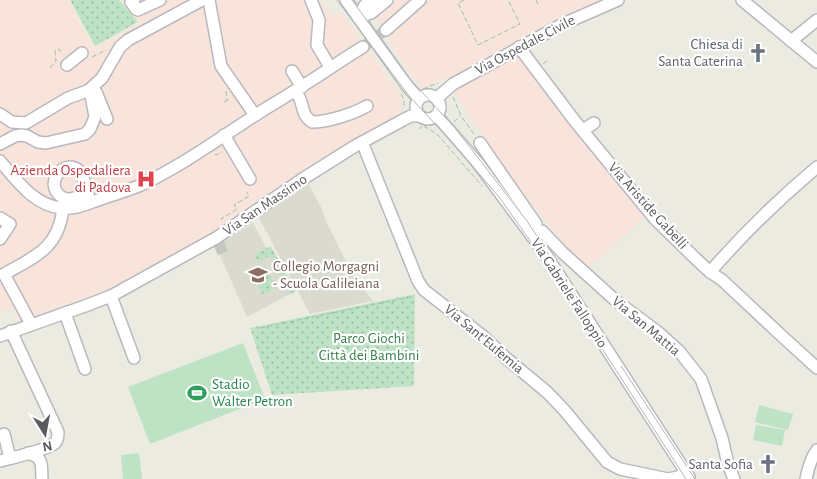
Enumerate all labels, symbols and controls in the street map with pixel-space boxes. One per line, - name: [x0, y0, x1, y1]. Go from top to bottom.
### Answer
- street label: Via Ospedale Civile: [473, 12, 578, 78]
- place label: Chiesa di Santa Caterina: [658, 37, 743, 69]
- church icon: Chiesa di Santa Caterina: [747, 42, 769, 64]
- street label: Via Aristide Gabelli: [605, 160, 691, 252]
- place label: Azienda Ospedaliera di Padova: [10, 163, 131, 195]
- hospital icon: Azienda Ospedaliera di Padova: [135, 168, 157, 190]
- street label: Via San Massimo: [220, 171, 310, 239]
- street label: Via Gabriele Falloppio: [528, 236, 610, 350]
- place label: Collegio Morgagni - Scuola Galileiana: [273, 259, 380, 291]
- school or university icon: Collegio Morgagni - Scuola Galileiana: [247, 264, 269, 286]
- street label: Via San Mattia: [609, 293, 683, 359]
- street label: Via Sant'Eufemia: [441, 302, 527, 376]
- park label: Parco Giochi Città dei Bambini: [319, 331, 419, 363]
- place label: Stadio Walter Petron: [212, 377, 293, 409]
- sports icon: Stadio Walter Petron: [186, 382, 208, 404]
- north arrow: [20, 409, 70, 459]
- text: N: [41, 438, 53, 454]
- church icon: Santa Sofia: [757, 453, 779, 475]
- place label: Santa Sofia: [688, 457, 753, 472]

